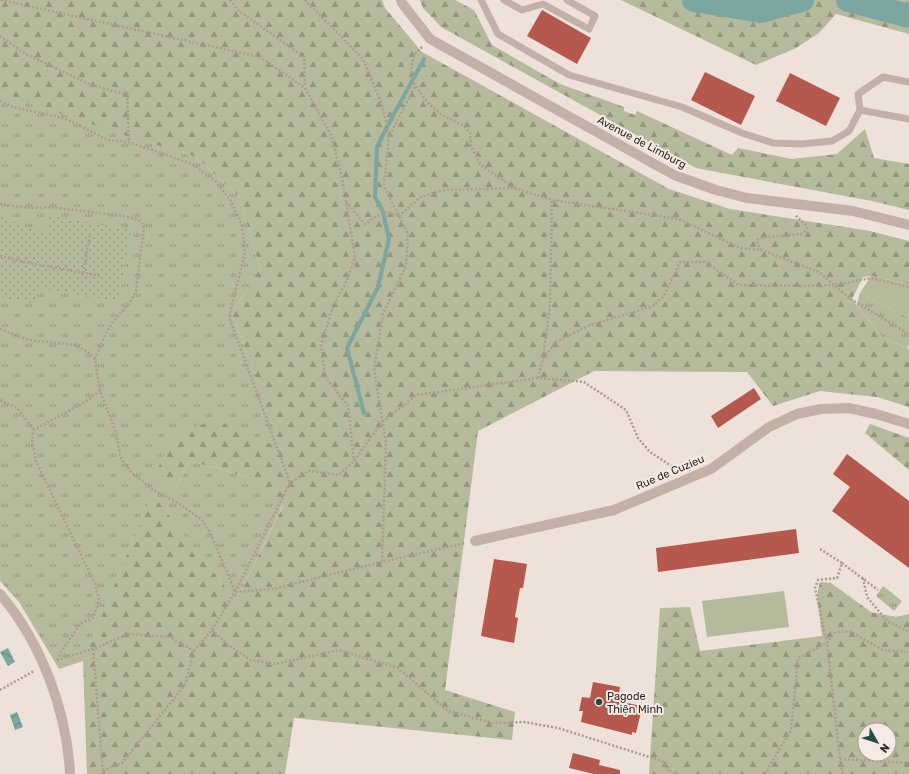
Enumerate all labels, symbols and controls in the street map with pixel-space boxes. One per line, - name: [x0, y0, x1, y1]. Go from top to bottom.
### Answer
- street label: Avenue de Limburg: [595, 113, 689, 171]
- street label: Rue de Cuzieu: [634, 452, 706, 493]
- place label: Pagode Thiện Minh: [607, 690, 663, 716]
- marker: Pagode Thiện Minh: [594, 697, 604, 707]
- north arrow: [857, 722, 897, 762]
- text: N: [877, 741, 892, 755]

